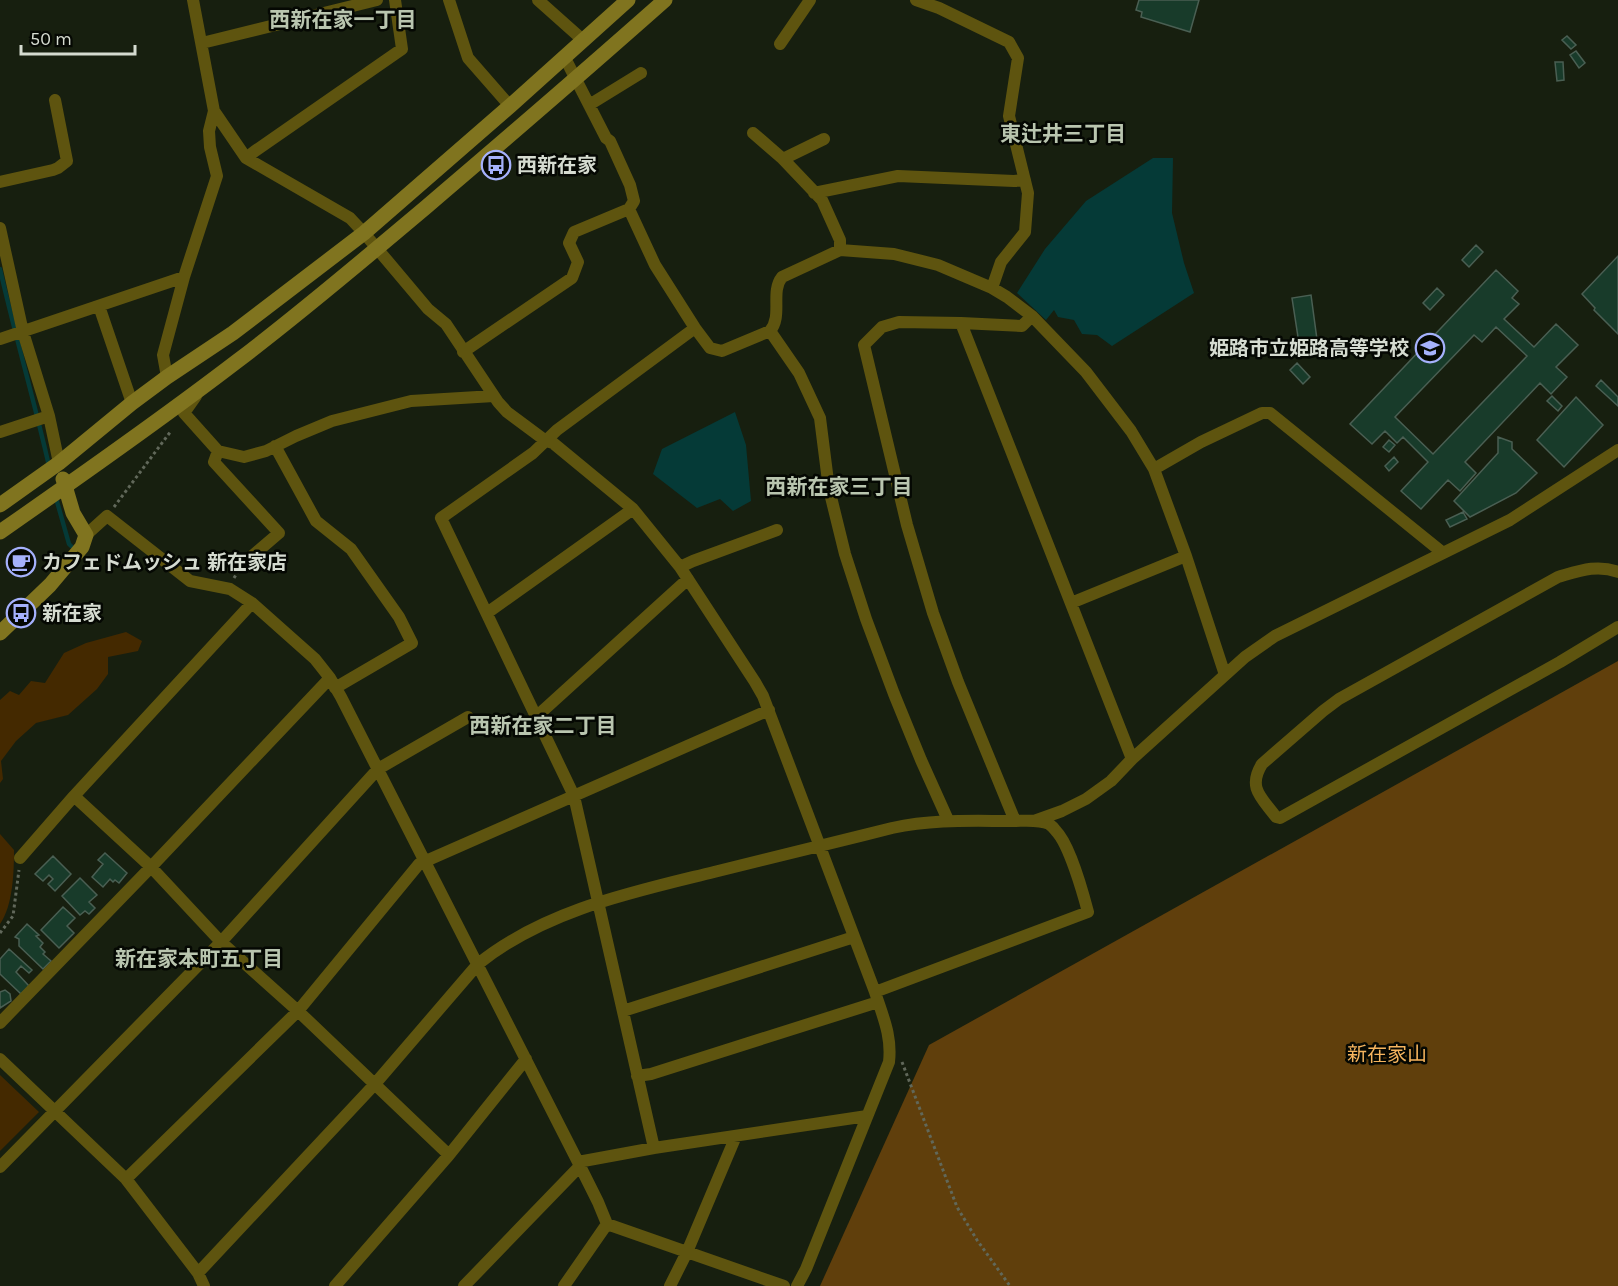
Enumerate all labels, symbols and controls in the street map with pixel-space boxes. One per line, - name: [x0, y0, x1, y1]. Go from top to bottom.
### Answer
- district label: 西新在家一丁目: [270, 8, 417, 32]
- scale bar: [21, 18, 135, 56]
- text: 50 m: [30, 28, 72, 50]
- district label: 東辻井三丁目: [1000, 122, 1126, 146]
- bus stop icon: 西新在家: [480, 149, 512, 181]
- place label: 西新在家: [517, 154, 597, 177]
- school or university icon: 姫路市立姫路高等学校: [1414, 332, 1446, 364]
- place label: 姫路市立姫路高等学校: [1209, 337, 1409, 360]
- district label: 西新在家三丁目: [766, 475, 913, 499]
- cafe icon: カフェドムッシュ 新在家店: [5, 546, 37, 578]
- place label: カフェドムッシュ 新在家店: [42, 551, 287, 574]
- bus stop icon: 新在家: [5, 597, 37, 629]
- place label: 新在家: [42, 602, 102, 625]
- district label: 西新在家二丁目: [470, 714, 617, 738]
- district label: 新在家本町五丁目: [115, 947, 283, 971]
- park label: 新在家山: [1347, 1043, 1427, 1066]

